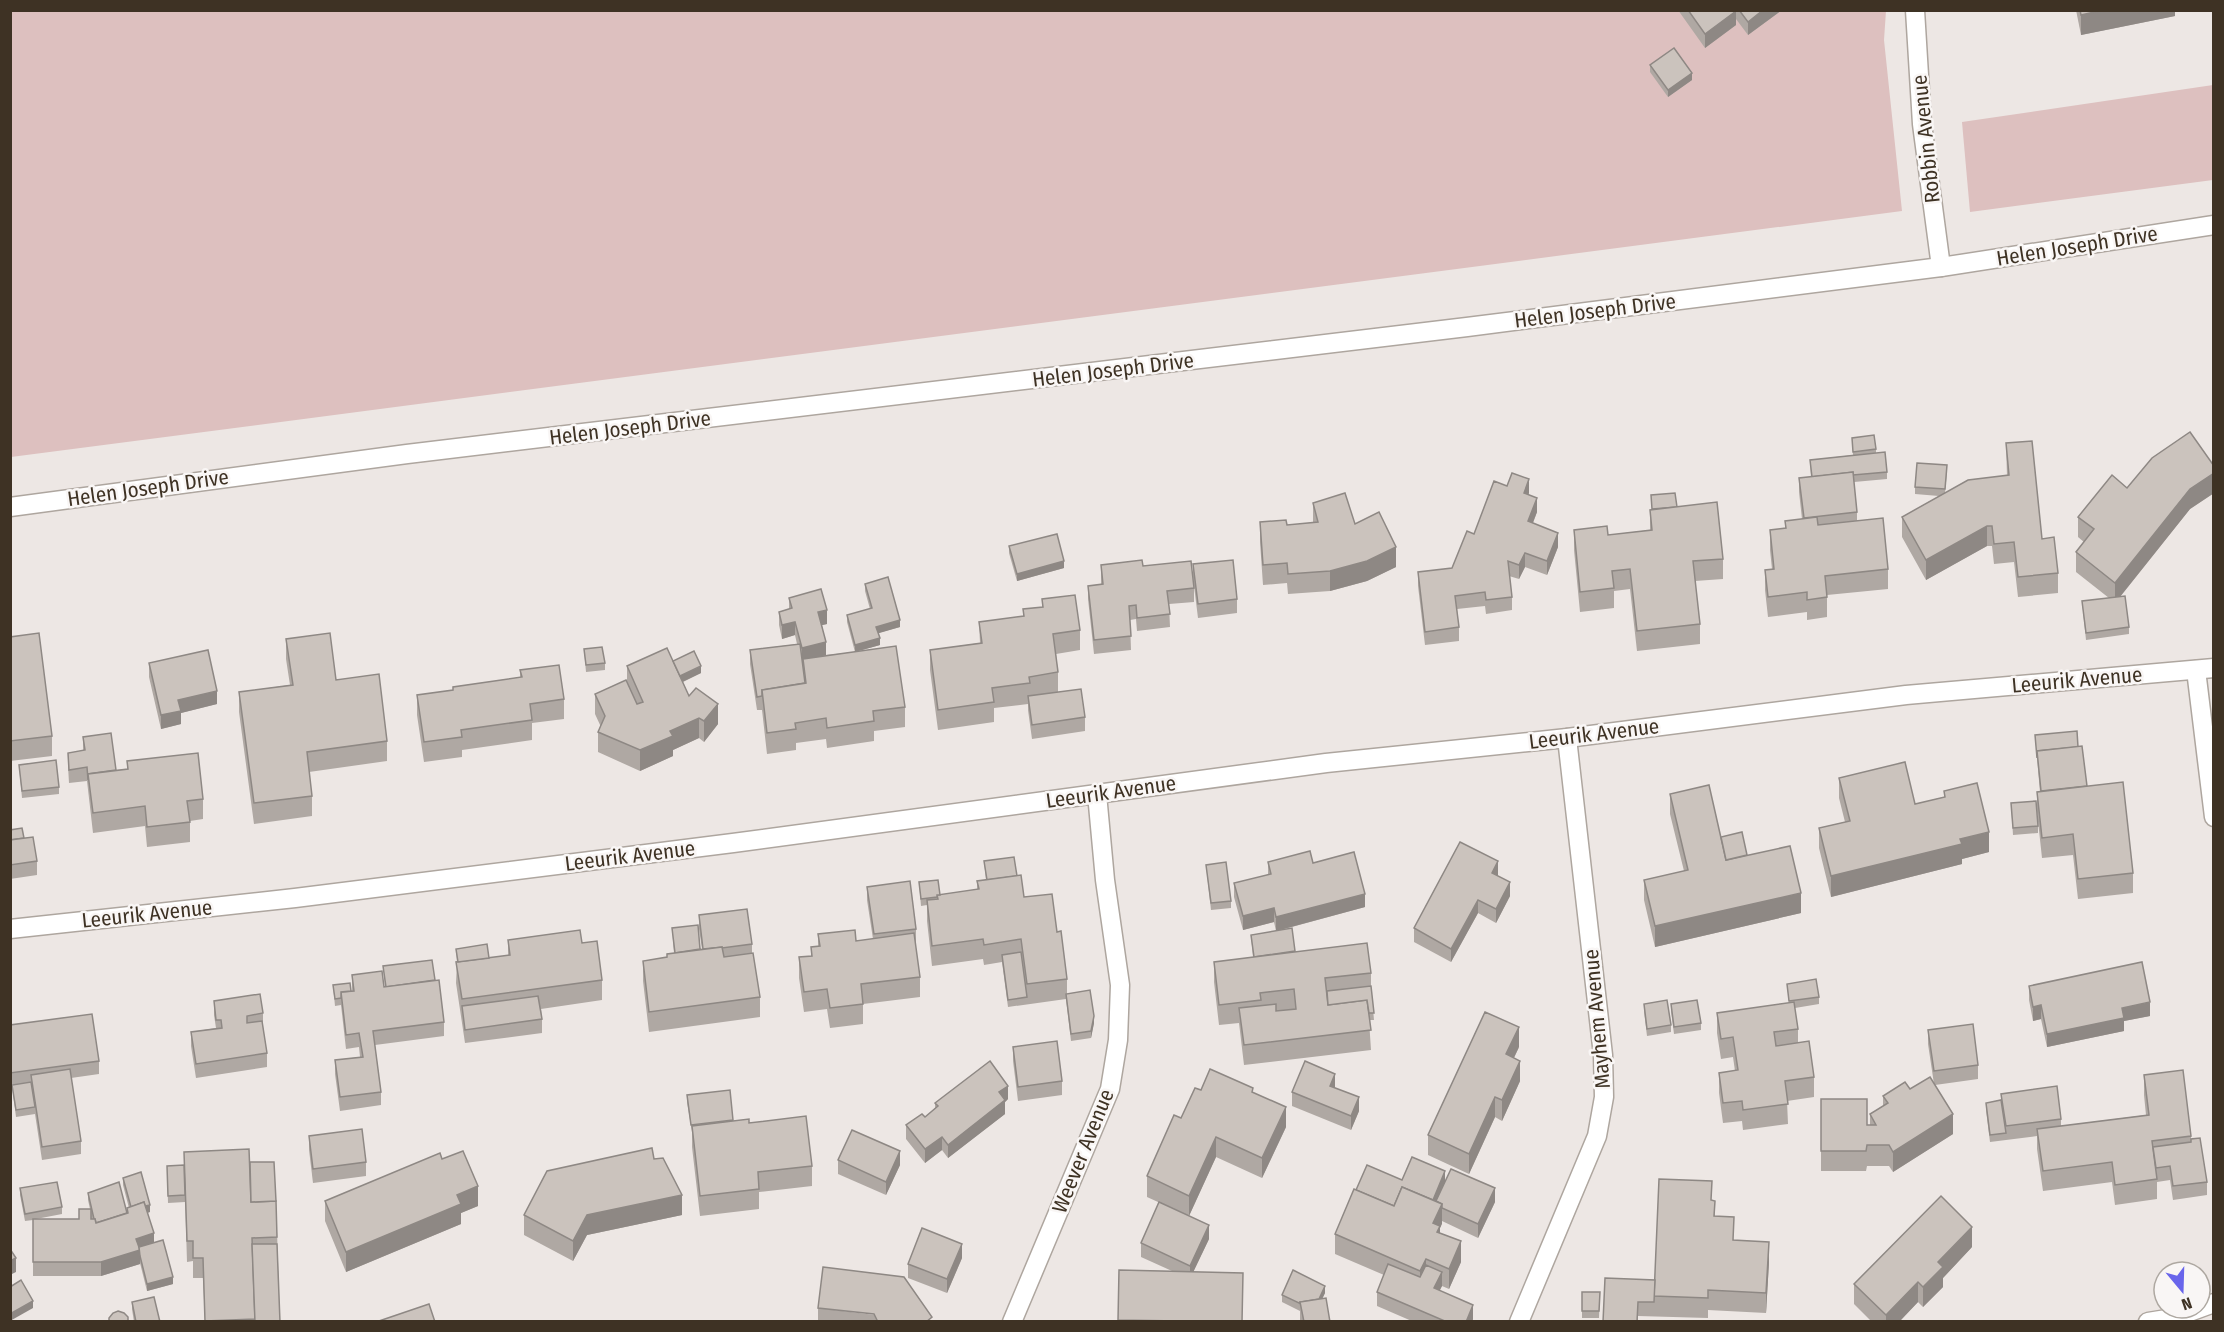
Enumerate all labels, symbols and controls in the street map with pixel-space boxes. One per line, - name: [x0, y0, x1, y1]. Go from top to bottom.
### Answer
- street label: Robbin Avenue: [1906, 74, 1946, 204]
- street label: Helen Joseph Drive: [1995, 220, 2159, 272]
- street label: Helen Joseph Drive: [1513, 288, 1677, 334]
- street label: Helen Joseph Drive: [1031, 347, 1195, 393]
- street label: Helen Joseph Drive: [548, 405, 712, 451]
- street label: Helen Joseph Drive: [66, 464, 230, 512]
- street label: Leeurik Avenue: [2011, 661, 2143, 699]
- street label: Leeurik Avenue: [1527, 713, 1661, 755]
- street label: Leeurik Avenue: [1044, 770, 1178, 814]
- street label: Leeurik Avenue: [563, 835, 697, 877]
- street label: Leeurik Avenue: [80, 894, 214, 934]
- street label: Mayhem Avenue: [1578, 948, 1616, 1090]
- street label: Weever Avenue: [1046, 1085, 1120, 1217]
- north arrow: [2152, 1260, 2212, 1320]
- text: N: [2179, 1293, 2194, 1314]

